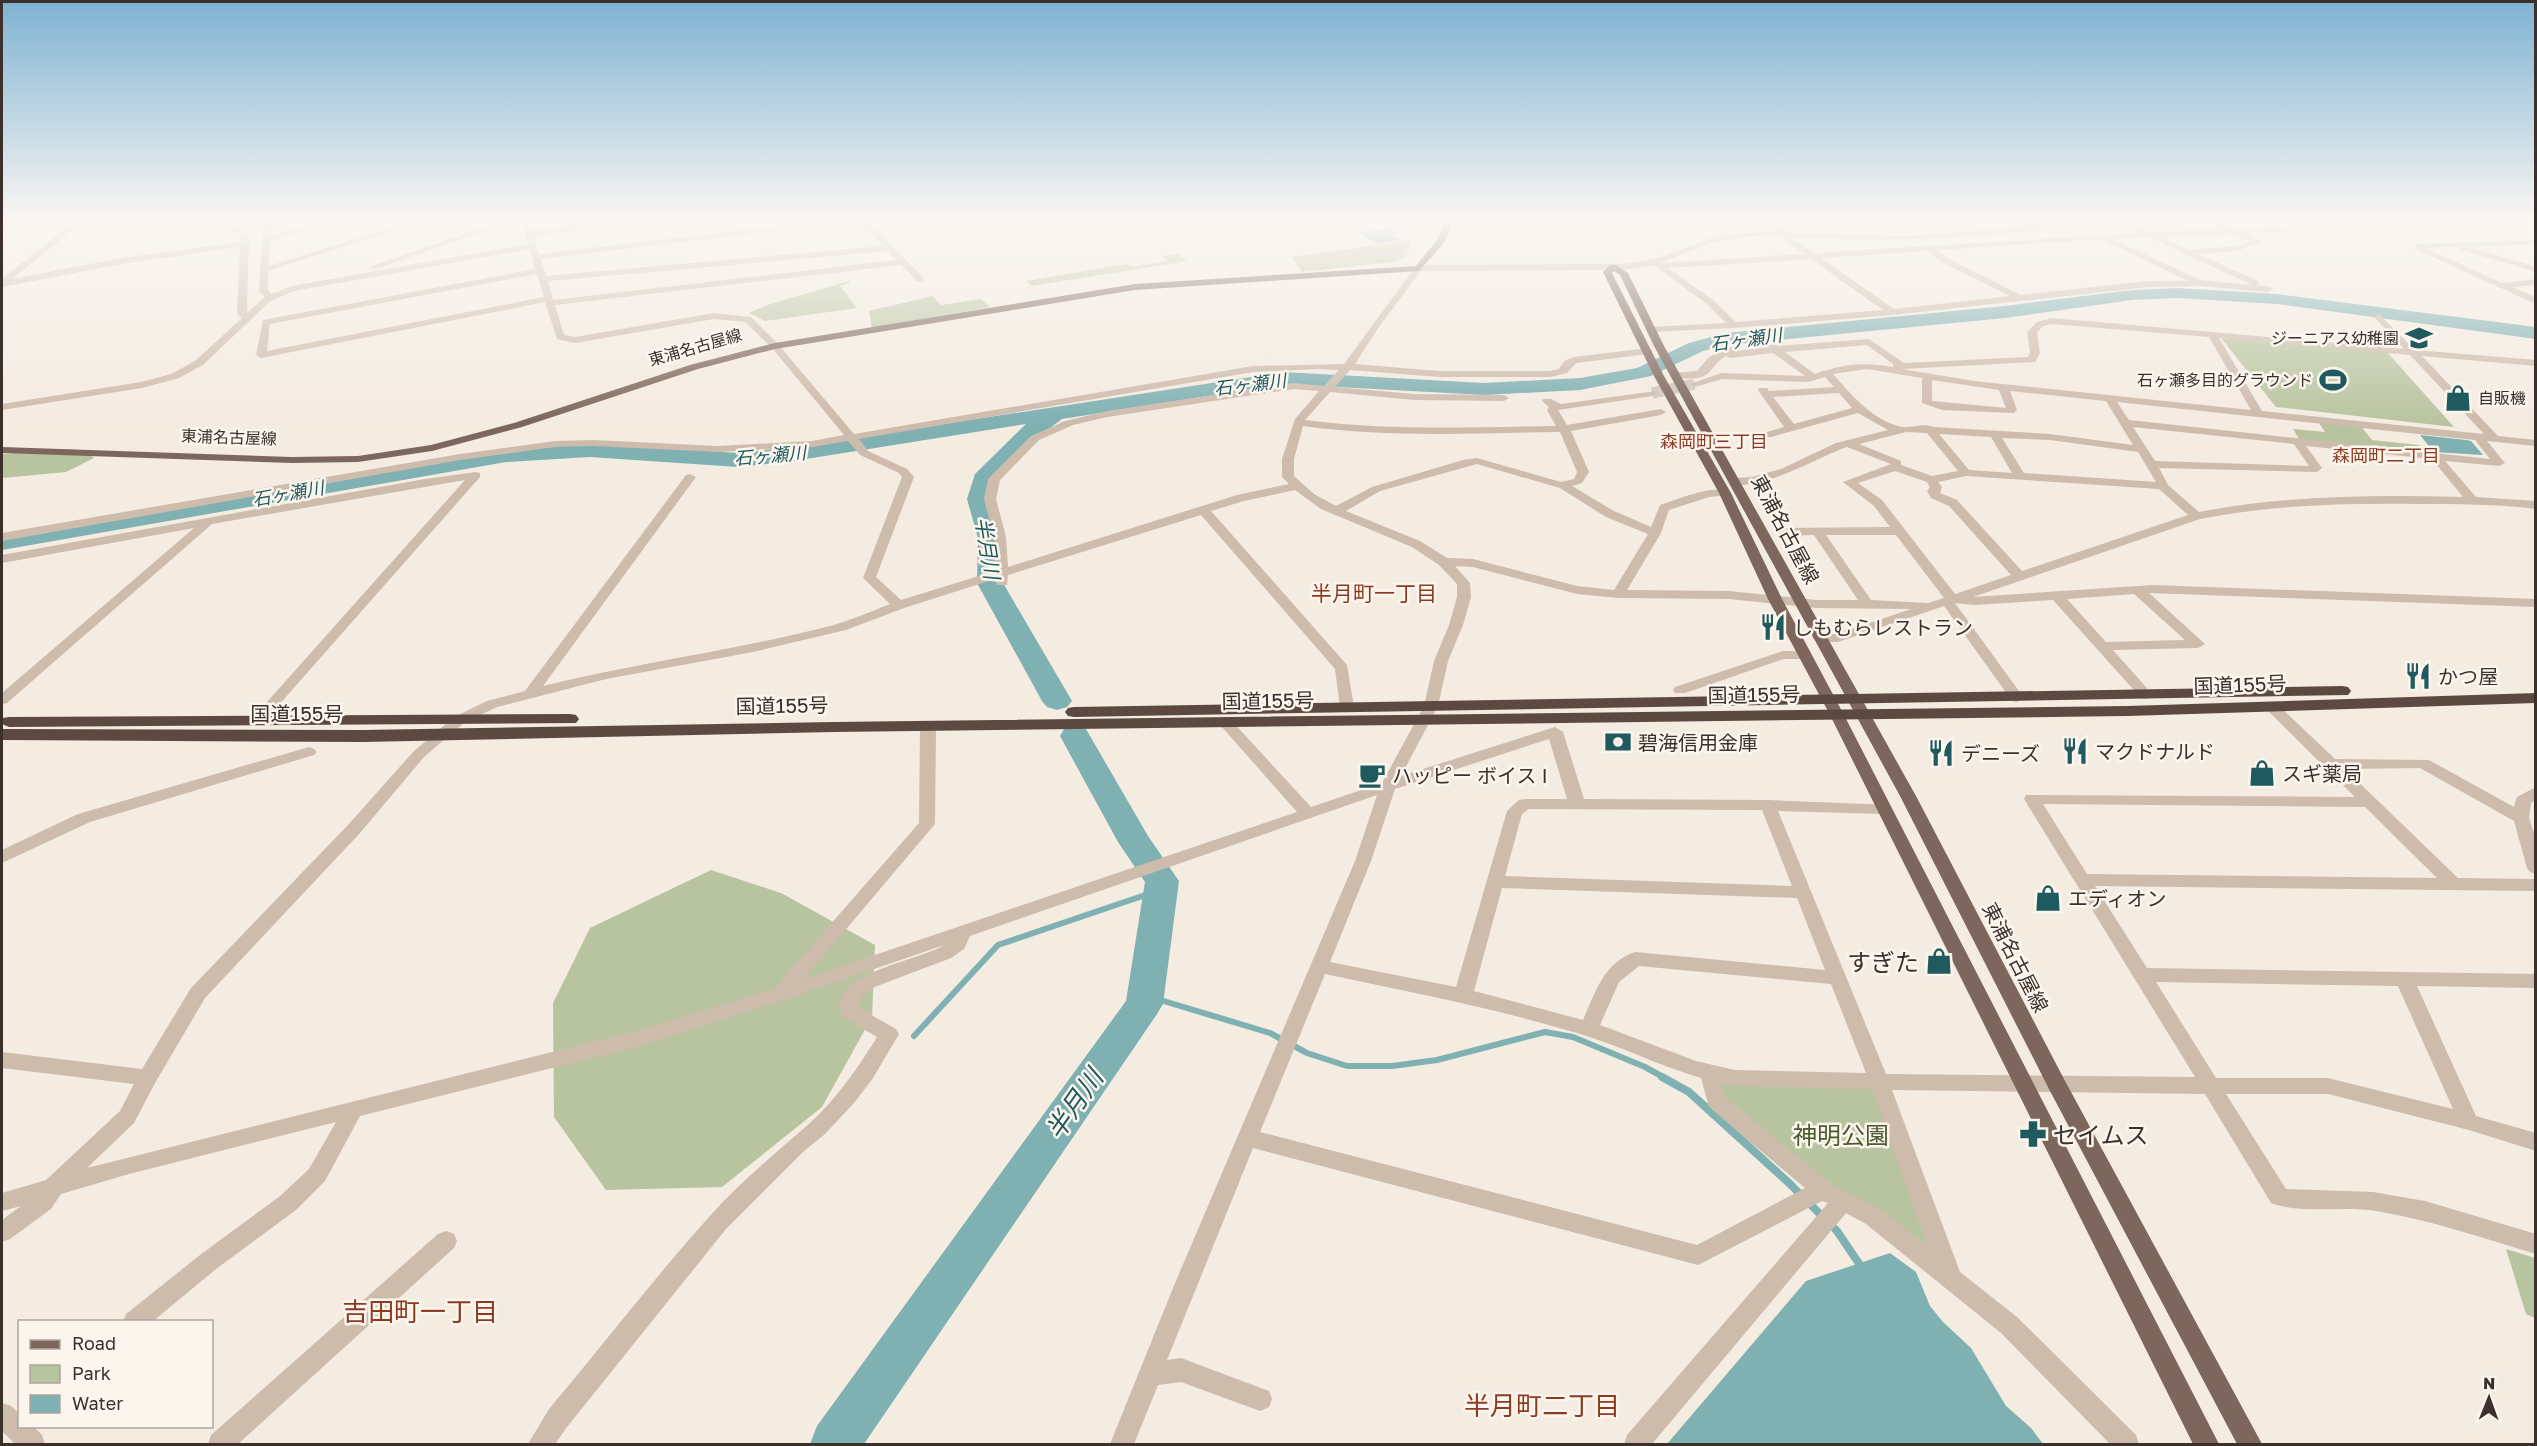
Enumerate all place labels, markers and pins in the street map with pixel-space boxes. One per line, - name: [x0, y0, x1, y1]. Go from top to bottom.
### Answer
- school or university icon: ジーニアス幼稚園: [2404, 323, 2434, 353]
- place label: ジーニアス幼稚園: [2271, 328, 2399, 348]
- sports icon: 石ヶ瀬多目的グラウンド: [2318, 365, 2348, 395]
- place label: 石ヶ瀬多目的グラウンド: [2137, 370, 2313, 390]
- shop icon: 自販機: [2443, 383, 2473, 413]
- place label: 自販機: [2478, 388, 2526, 408]
- restaurant icon: しもむらレストラン: [1758, 612, 1788, 642]
- place label: しもむらレストラン: [1793, 615, 1973, 639]
- restaurant icon: かつ屋: [2403, 661, 2433, 691]
- place label: かつ屋: [2438, 664, 2498, 688]
- bank icon: 碧海信用金庫: [1603, 727, 1633, 757]
- place label: 碧海信用金庫: [1638, 730, 1758, 754]
- restaurant icon: マクドナルド: [2060, 736, 2090, 766]
- restaurant icon: デニーズ: [1926, 738, 1956, 768]
- place label: マクドナルド: [2095, 739, 2215, 763]
- place label: デニーズ: [1961, 741, 2040, 765]
- shop icon: スギ薬局: [2247, 758, 2277, 788]
- cafe icon: ハッピー ボイス I: [1357, 760, 1387, 790]
- place label: スギ薬局: [2282, 761, 2362, 785]
- place label: ハッピー ボイス I: [1392, 763, 1548, 787]
- shop icon: エディオン: [2033, 883, 2063, 913]
- place label: エディオン: [2068, 886, 2167, 910]
- shop icon: すぎた: [1924, 946, 1954, 976]
- place label: すぎた: [1847, 947, 1919, 976]
- pharmacy icon: セイムス: [2018, 1119, 2048, 1149]
- place label: セイムス: [2053, 1120, 2149, 1149]

